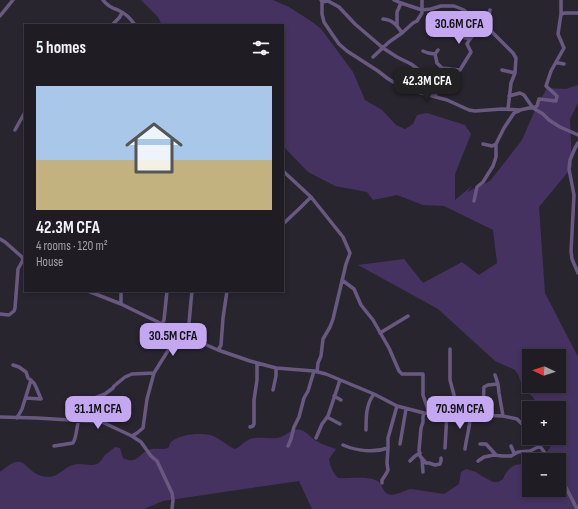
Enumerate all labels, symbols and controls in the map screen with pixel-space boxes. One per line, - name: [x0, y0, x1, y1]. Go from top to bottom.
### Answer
- pin: 30.6M CFA: [413, 11, 505, 45]
- text: 30.6M CFA: [435, 16, 483, 32]
- icon: filters: [250, 37, 272, 59]
- text: 5 homes: [36, 38, 86, 58]
- pin: 42.3M CFA: [381, 68, 473, 102]
- text: 42.3M CFA: [403, 73, 451, 89]
- icon: home: [118, 112, 190, 184]
- text: 42.3M CFA: [36, 218, 100, 238]
- text: 4 rooms · 120 m²: [36, 238, 108, 254]
- text: House: [36, 254, 63, 270]
- pin: 30.5M CFA: [127, 323, 219, 357]
- text: 30.5M CFA: [149, 328, 197, 344]
- north arrow: [522, 349, 566, 393]
- map controls: [522, 349, 566, 497]
- pin: 31.1M CFA: [52, 396, 144, 430]
- pin: 70.9M CFA: [414, 396, 506, 430]
- text: 31.1M CFA: [74, 401, 122, 417]
- text: 70.9M CFA: [436, 401, 484, 417]
- button: +: [522, 401, 566, 445]
- button: −: [522, 453, 566, 497]

